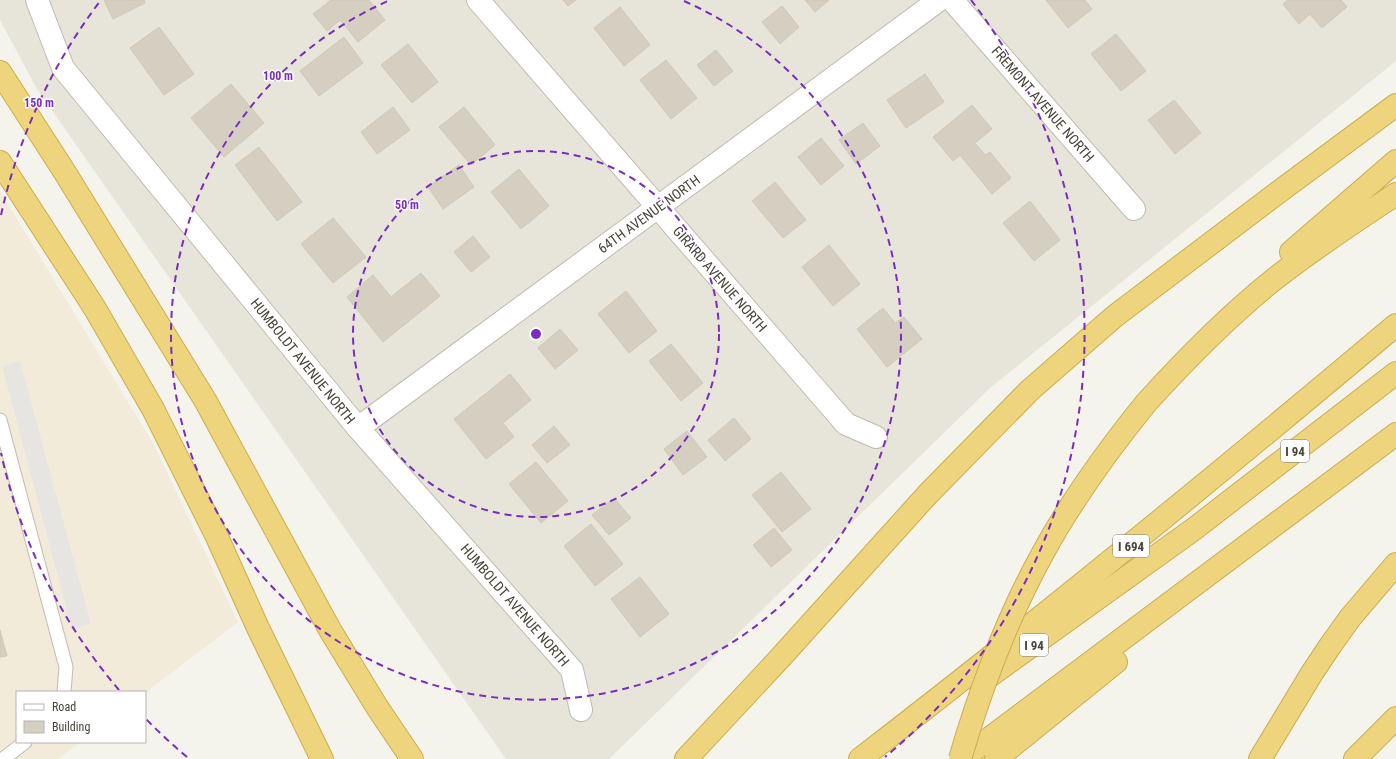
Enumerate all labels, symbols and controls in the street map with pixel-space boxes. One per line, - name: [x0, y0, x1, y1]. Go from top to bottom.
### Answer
- street label: FREMONT AVENUE NORTH: [988, 43, 1098, 165]
- text: 100 m: [263, 69, 293, 83]
- text: 150 m: [24, 96, 54, 110]
- street label: 64TH AVENUE NORTH: [595, 172, 703, 256]
- text: 50 m: [395, 198, 419, 212]
- street label: GIRARD AVENUE NORTH: [670, 223, 770, 335]
- street label: HUMBOLDT AVENUE NORTH: [247, 295, 359, 427]
- centre of rings: [529, 327, 543, 341]
- road number: I 94: [1281, 440, 1309, 462]
- road number: I 694: [1113, 535, 1149, 557]
- street label: HUMBOLDT AVENUE NORTH: [458, 541, 572, 669]
- road number: I 94: [1020, 634, 1048, 656]
- legend: [16, 691, 146, 743]
- text: Road: [52, 700, 76, 714]
- text: Building: [52, 720, 90, 734]

